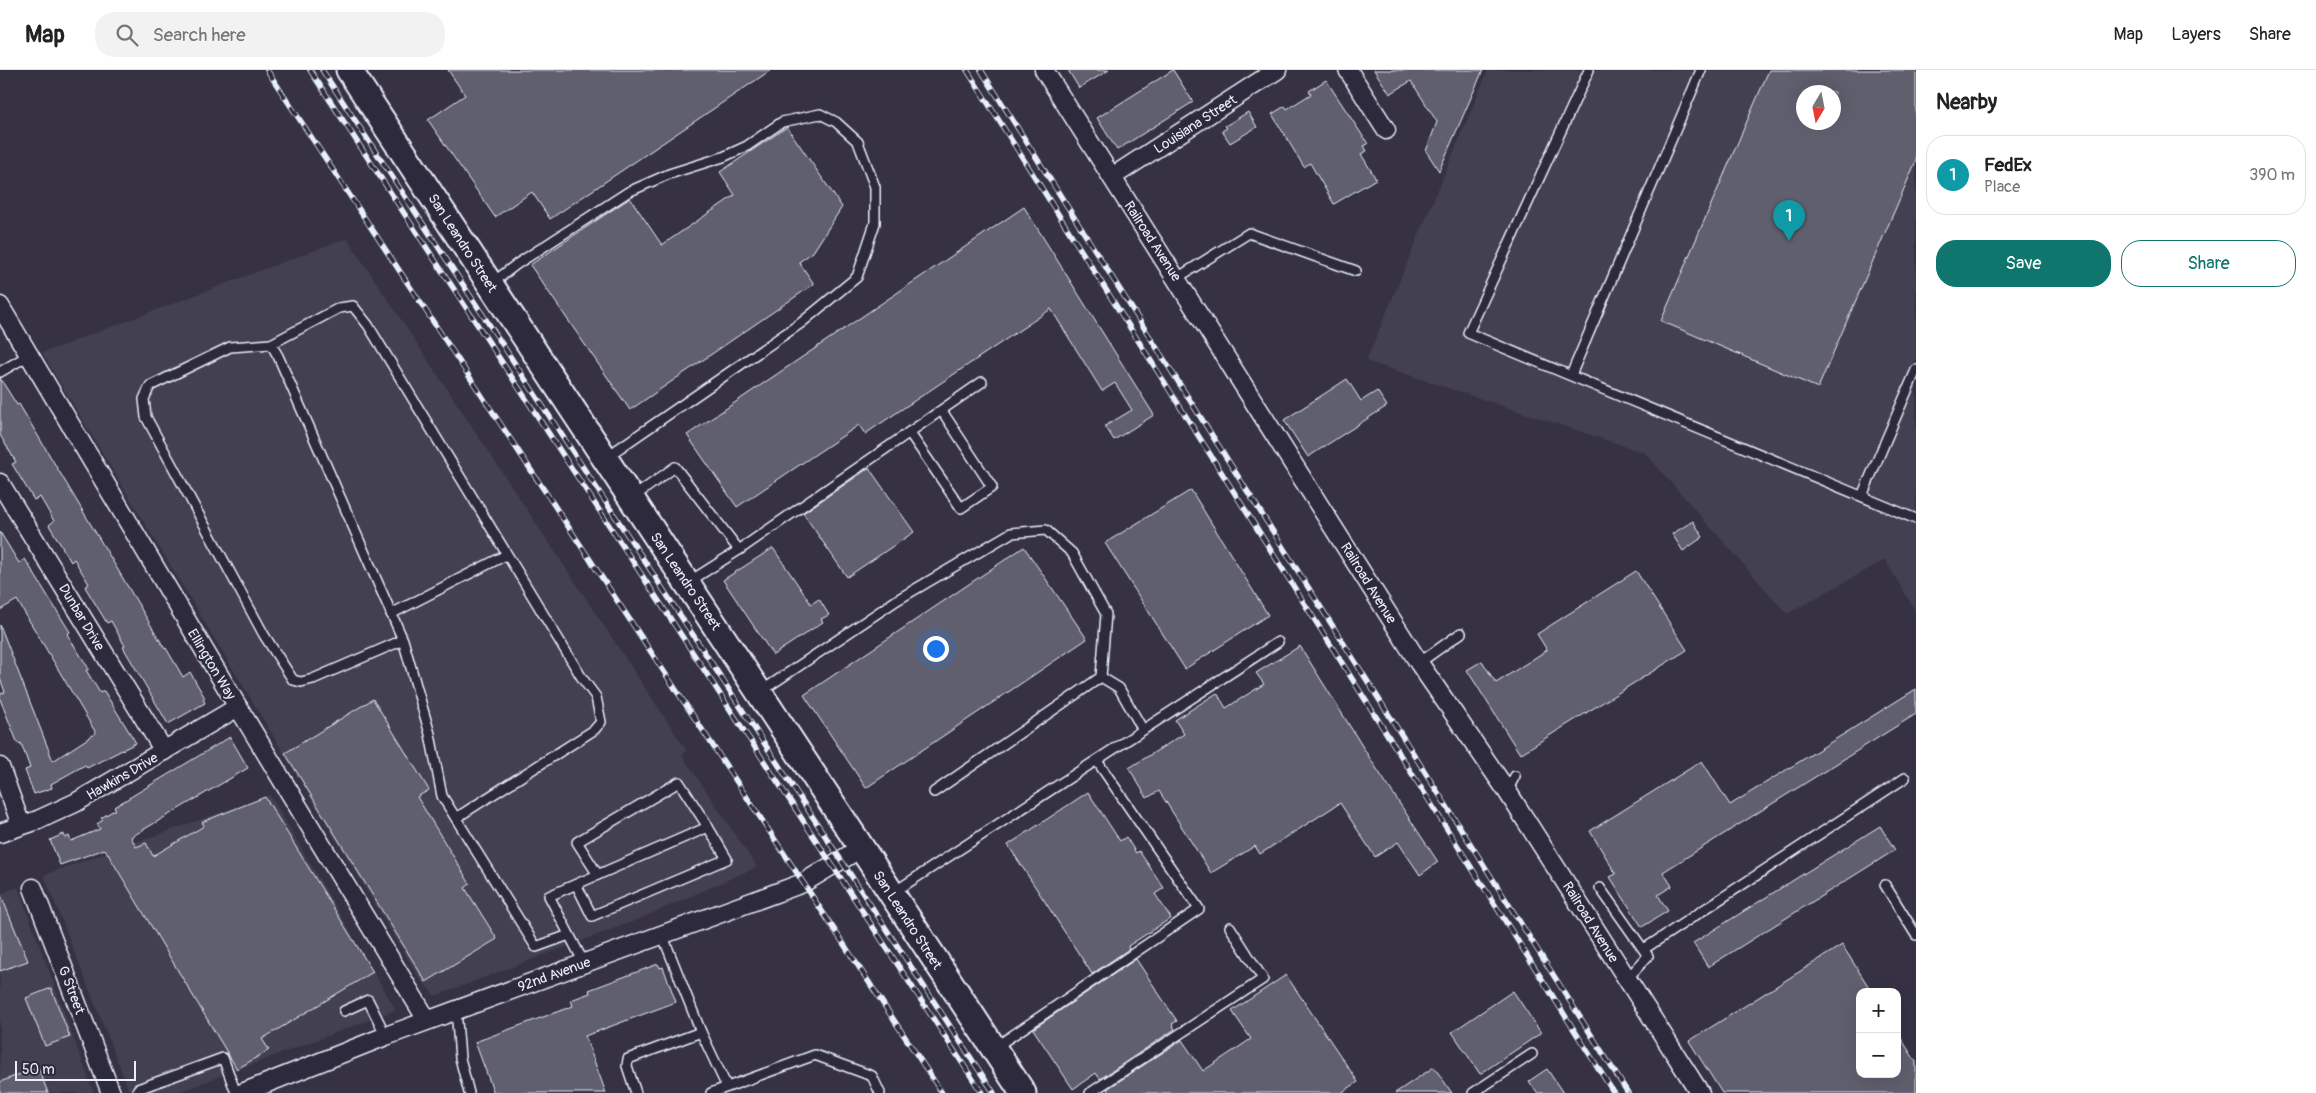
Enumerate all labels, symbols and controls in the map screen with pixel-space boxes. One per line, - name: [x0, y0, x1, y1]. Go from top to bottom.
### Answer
- search box: [95, 12, 445, 57]
- text: Map: [25, 20, 65, 49]
- icon: search: [113, 21, 141, 49]
- text: Search here: [153, 23, 246, 47]
- text: Map: [2114, 23, 2143, 46]
- text: Layers: [2171, 23, 2221, 46]
- text: Share: [2249, 23, 2291, 46]
- north arrow: [1796, 85, 1841, 130]
- text: Nearby: [1936, 89, 1997, 116]
- street label: Louisiana Street: [1151, 91, 1240, 157]
- text: FedEx: [1984, 153, 2032, 177]
- text: 1: [1950, 165, 1956, 185]
- text: 390 m: [2249, 165, 2295, 185]
- text: Place: [1984, 177, 2020, 197]
- street label: San Leandro Street: [424, 191, 501, 296]
- street label: Railroad Avenue: [1120, 198, 1185, 285]
- pin: 1: [1773, 200, 1805, 241]
- button: Save: [1936, 240, 2111, 287]
- button: Share: [2121, 240, 2296, 287]
- street label: San Leandro Street: [647, 529, 725, 634]
- street label: Railroad Avenue: [1337, 540, 1400, 627]
- street label: Dunbar Drive: [55, 581, 108, 654]
- street label: Ellington Way: [184, 626, 239, 703]
- your location: [923, 636, 949, 662]
- street label: Hawkins Drive: [83, 749, 161, 804]
- street label: San Leandro Street: [869, 868, 946, 973]
- street label: Railroad Avenue: [1559, 879, 1622, 966]
- street label: 92nd Avenue: [516, 953, 593, 995]
- street label: G Street: [55, 964, 89, 1017]
- map controls: [1856, 988, 1901, 1078]
- button: +: [1856, 988, 1901, 1033]
- button: −: [1856, 1033, 1901, 1078]
- scale bar: [15, 1058, 136, 1081]
- text: 50 m: [22, 1061, 55, 1078]

